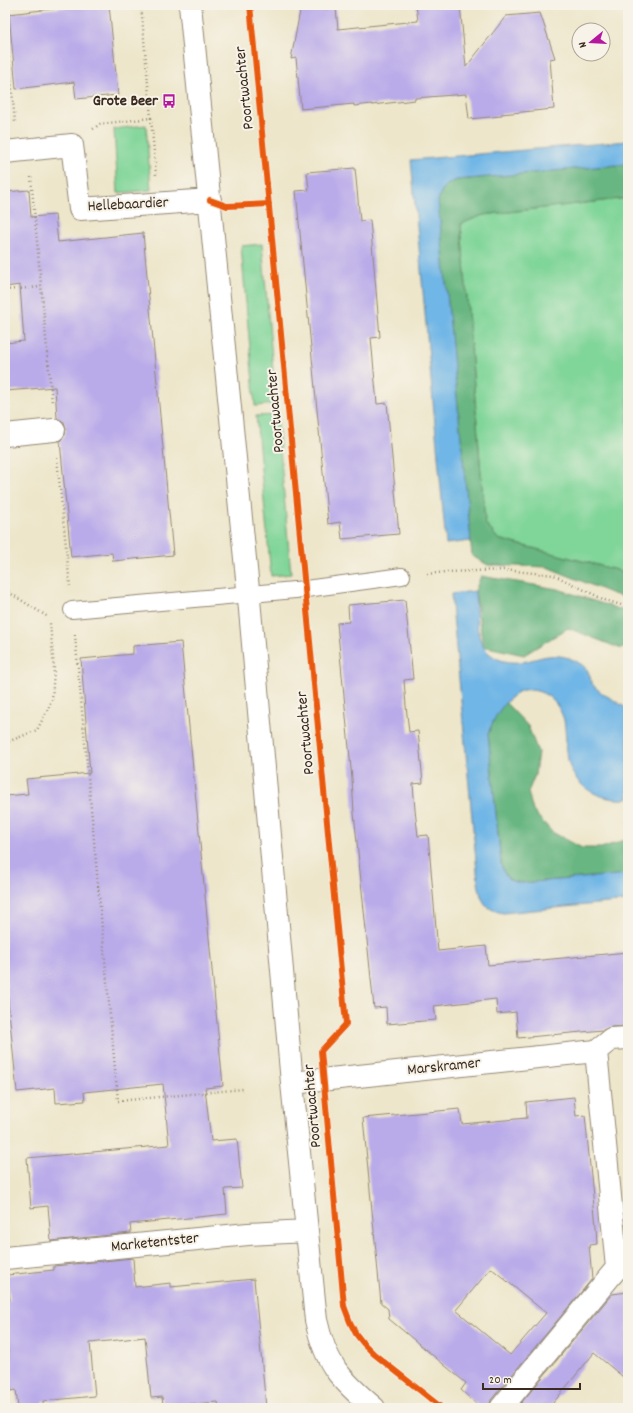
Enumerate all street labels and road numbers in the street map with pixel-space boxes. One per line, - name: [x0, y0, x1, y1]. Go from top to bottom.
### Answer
- street label: Poortwachter: [229, 45, 261, 131]
- street label: Hellebaardier: [87, 191, 169, 219]
- street label: Poortwachter: [261, 368, 291, 454]
- street label: Poortwachter: [291, 690, 321, 776]
- street label: Marskramer: [406, 1052, 482, 1082]
- street label: Poortwachter: [298, 1063, 328, 1149]
- street label: Marketentster: [110, 1227, 200, 1259]

